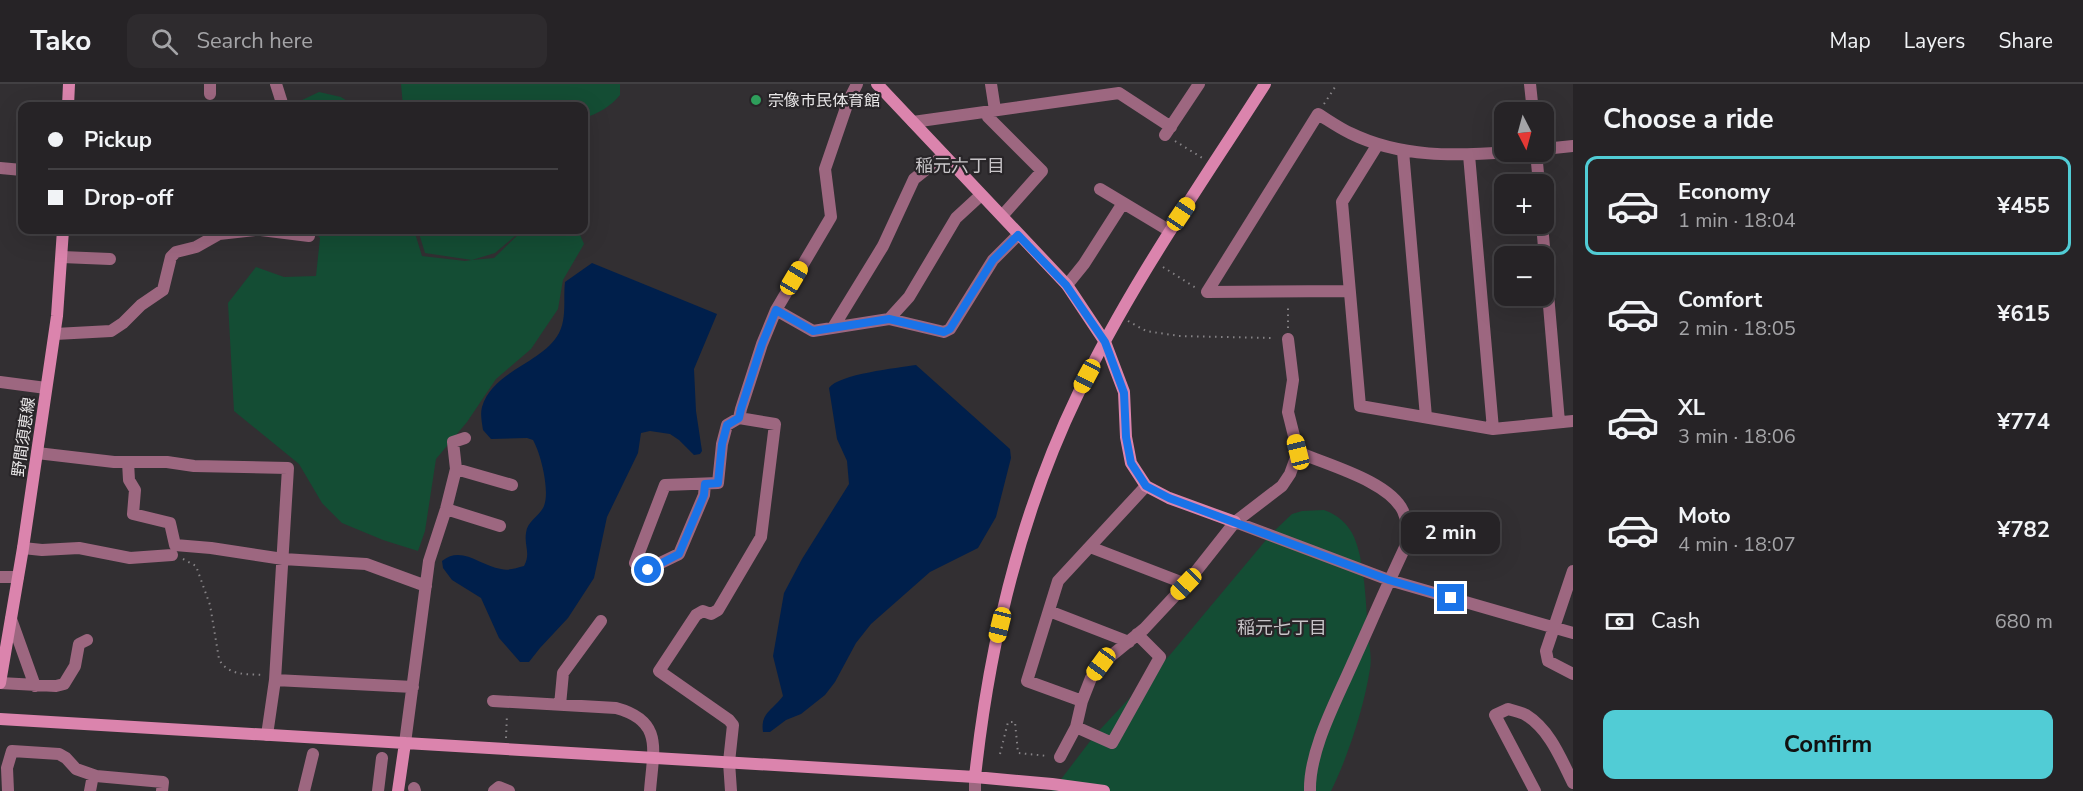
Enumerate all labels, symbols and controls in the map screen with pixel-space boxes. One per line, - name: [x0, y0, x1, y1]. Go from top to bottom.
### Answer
- search box: [127, 14, 547, 68]
- text: Tako: [30, 22, 91, 60]
- icon: search: [148, 25, 181, 58]
- text: Search here: [196, 26, 313, 56]
- text: Map: [1829, 27, 1871, 55]
- text: Layers: [1904, 27, 1965, 55]
- text: Share: [1998, 27, 2053, 55]
- place label: 宗像市民体育館: [768, 90, 880, 112]
- marker: 宗像市民体育館: [749, 93, 763, 107]
- text: Choose a ride: [1603, 101, 1774, 138]
- north arrow: [1494, 102, 1554, 162]
- map controls: [1494, 102, 1554, 306]
- text: Pickup: [84, 125, 152, 155]
- district label: 稲元六丁目: [915, 154, 1005, 178]
- button: +: [1494, 174, 1554, 234]
- text: Economy: [1678, 177, 1770, 207]
- icon: car: [1606, 179, 1660, 233]
- text: Drop-off: [84, 183, 173, 213]
- text: ¥455: [1997, 191, 2050, 221]
- car: [1163, 194, 1199, 234]
- text: 1 min · 18:04: [1678, 207, 1796, 234]
- button: −: [1494, 246, 1554, 306]
- car: [777, 258, 811, 298]
- text: Comfort: [1678, 285, 1762, 315]
- icon: car: [1606, 287, 1660, 341]
- text: ¥615: [1997, 299, 2050, 329]
- text: 2 min · 18:05: [1678, 315, 1796, 342]
- car: [1071, 356, 1103, 396]
- text: XL: [1678, 393, 1705, 423]
- icon: car: [1606, 395, 1660, 449]
- street label: 野間須恵線: [8, 396, 40, 478]
- text: ¥774: [1997, 407, 2050, 437]
- text: 3 min · 18:06: [1678, 423, 1796, 450]
- car: [1285, 432, 1311, 472]
- text: Moto: [1678, 501, 1731, 531]
- icon: car: [1606, 503, 1660, 557]
- callout: 2 min: [1402, 511, 1500, 553]
- text: ¥782: [1997, 515, 2050, 545]
- text: 2 min: [1425, 519, 1476, 546]
- text: 4 min · 18:07: [1678, 531, 1796, 558]
- route start: [634, 556, 661, 583]
- car: [1167, 565, 1205, 603]
- route end: [1437, 584, 1464, 611]
- car: [987, 605, 1013, 645]
- icon: cash: [1603, 605, 1636, 638]
- text: Cash: [1651, 606, 1700, 636]
- text: 680 m: [1995, 608, 2053, 635]
- district label: 稲元七丁目: [1237, 616, 1327, 640]
- car: [1083, 644, 1119, 684]
- button: Confirm: [1603, 710, 2053, 779]

